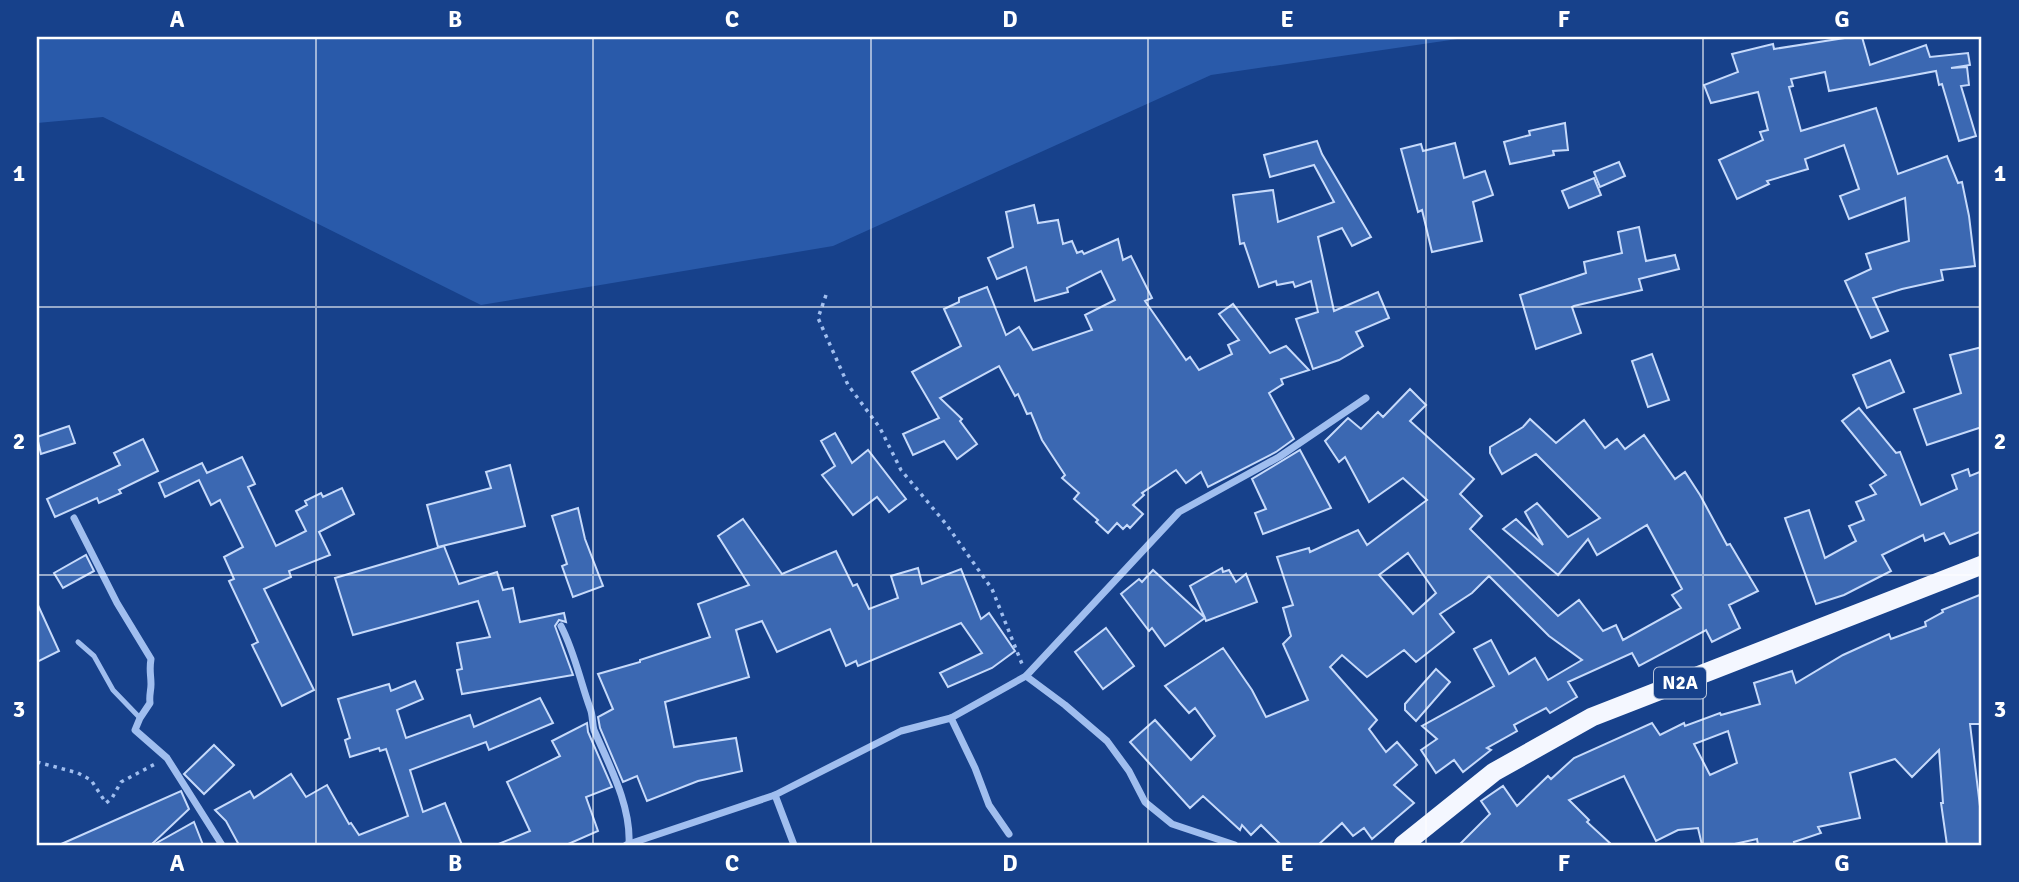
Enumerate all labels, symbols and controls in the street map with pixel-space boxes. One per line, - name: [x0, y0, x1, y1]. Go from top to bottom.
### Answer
- text: A: [170, 5, 185, 34]
- text: B: [448, 5, 462, 34]
- text: C: [725, 5, 739, 34]
- text: D: [1002, 5, 1018, 34]
- text: E: [1280, 5, 1294, 34]
- text: F: [1558, 5, 1570, 34]
- text: G: [1834, 5, 1850, 34]
- text: 1: [13, 159, 25, 188]
- text: 1: [1994, 159, 2006, 188]
- text: 2: [13, 427, 25, 456]
- text: 2: [1994, 427, 2006, 456]
- road number: N2A: [1654, 668, 1706, 698]
- text: 3: [13, 695, 25, 724]
- text: 3: [1994, 695, 2006, 724]
- text: A: [170, 849, 185, 878]
- text: B: [448, 849, 462, 878]
- text: C: [725, 849, 739, 878]
- text: D: [1002, 849, 1018, 878]
- text: E: [1280, 849, 1294, 878]
- text: F: [1558, 849, 1570, 878]
- text: G: [1834, 849, 1850, 878]

